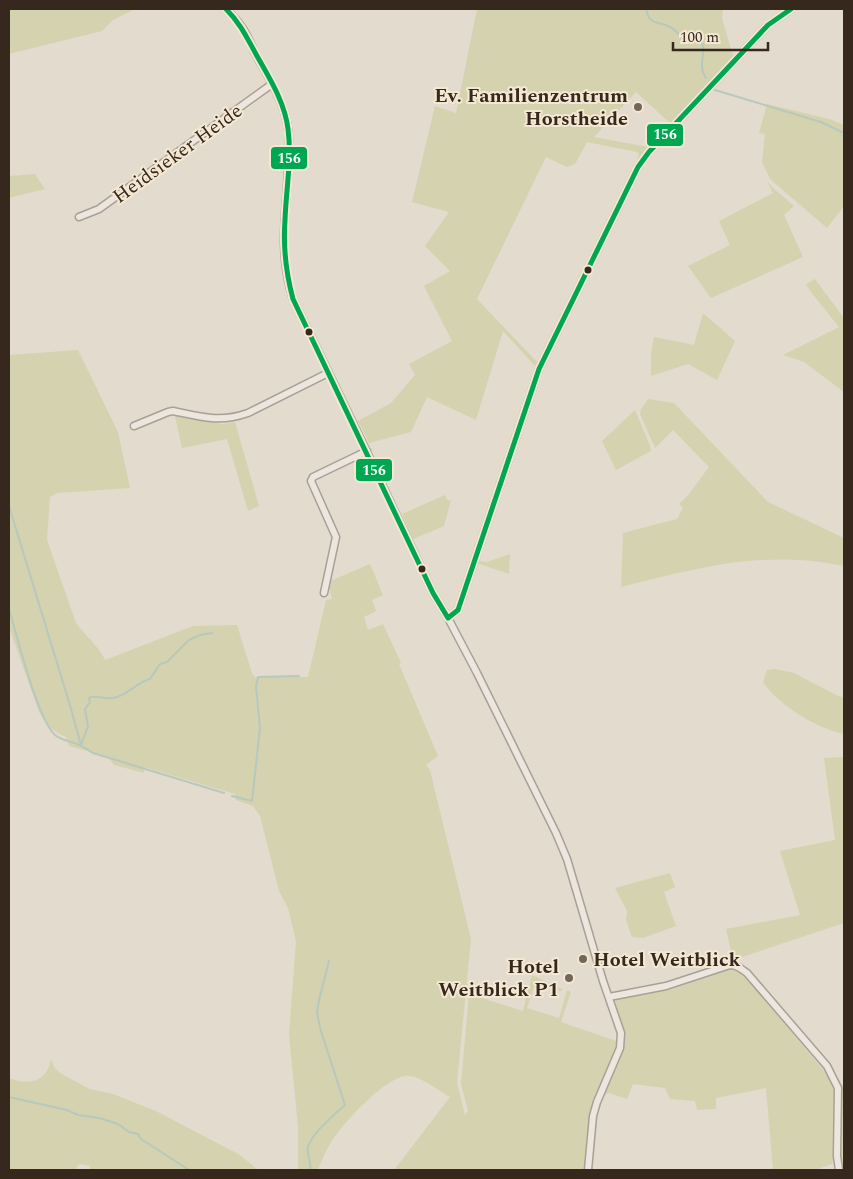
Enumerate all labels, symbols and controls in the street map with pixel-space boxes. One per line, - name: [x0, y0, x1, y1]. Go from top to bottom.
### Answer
- scale bar: [673, 20, 768, 52]
- text: 100 m: [680, 26, 719, 49]
- place label: Ev. Familienzentrum Horstheide: [434, 81, 628, 134]
- street label: Heidsieker Heide: [106, 96, 249, 211]
- marker: Ev. Familienzentrum Horstheide: [632, 101, 644, 113]
- line badge: 156: [646, 123, 684, 147]
- text: 156: [653, 124, 677, 145]
- line badge: 156: [270, 146, 308, 170]
- text: 156: [277, 148, 301, 169]
- unlabelled marker: [583, 265, 593, 275]
- unlabelled marker: [304, 327, 314, 337]
- line badge: 156: [355, 458, 393, 482]
- text: 156: [362, 460, 386, 481]
- unlabelled marker: [417, 564, 427, 574]
- place label: Hotel Weitblick: [593, 945, 741, 975]
- place label: Hotel Weitblick P1: [438, 952, 559, 1005]
- marker: Hotel Weitblick: [577, 953, 589, 965]
- marker: Hotel Weitblick P1: [563, 972, 575, 984]

